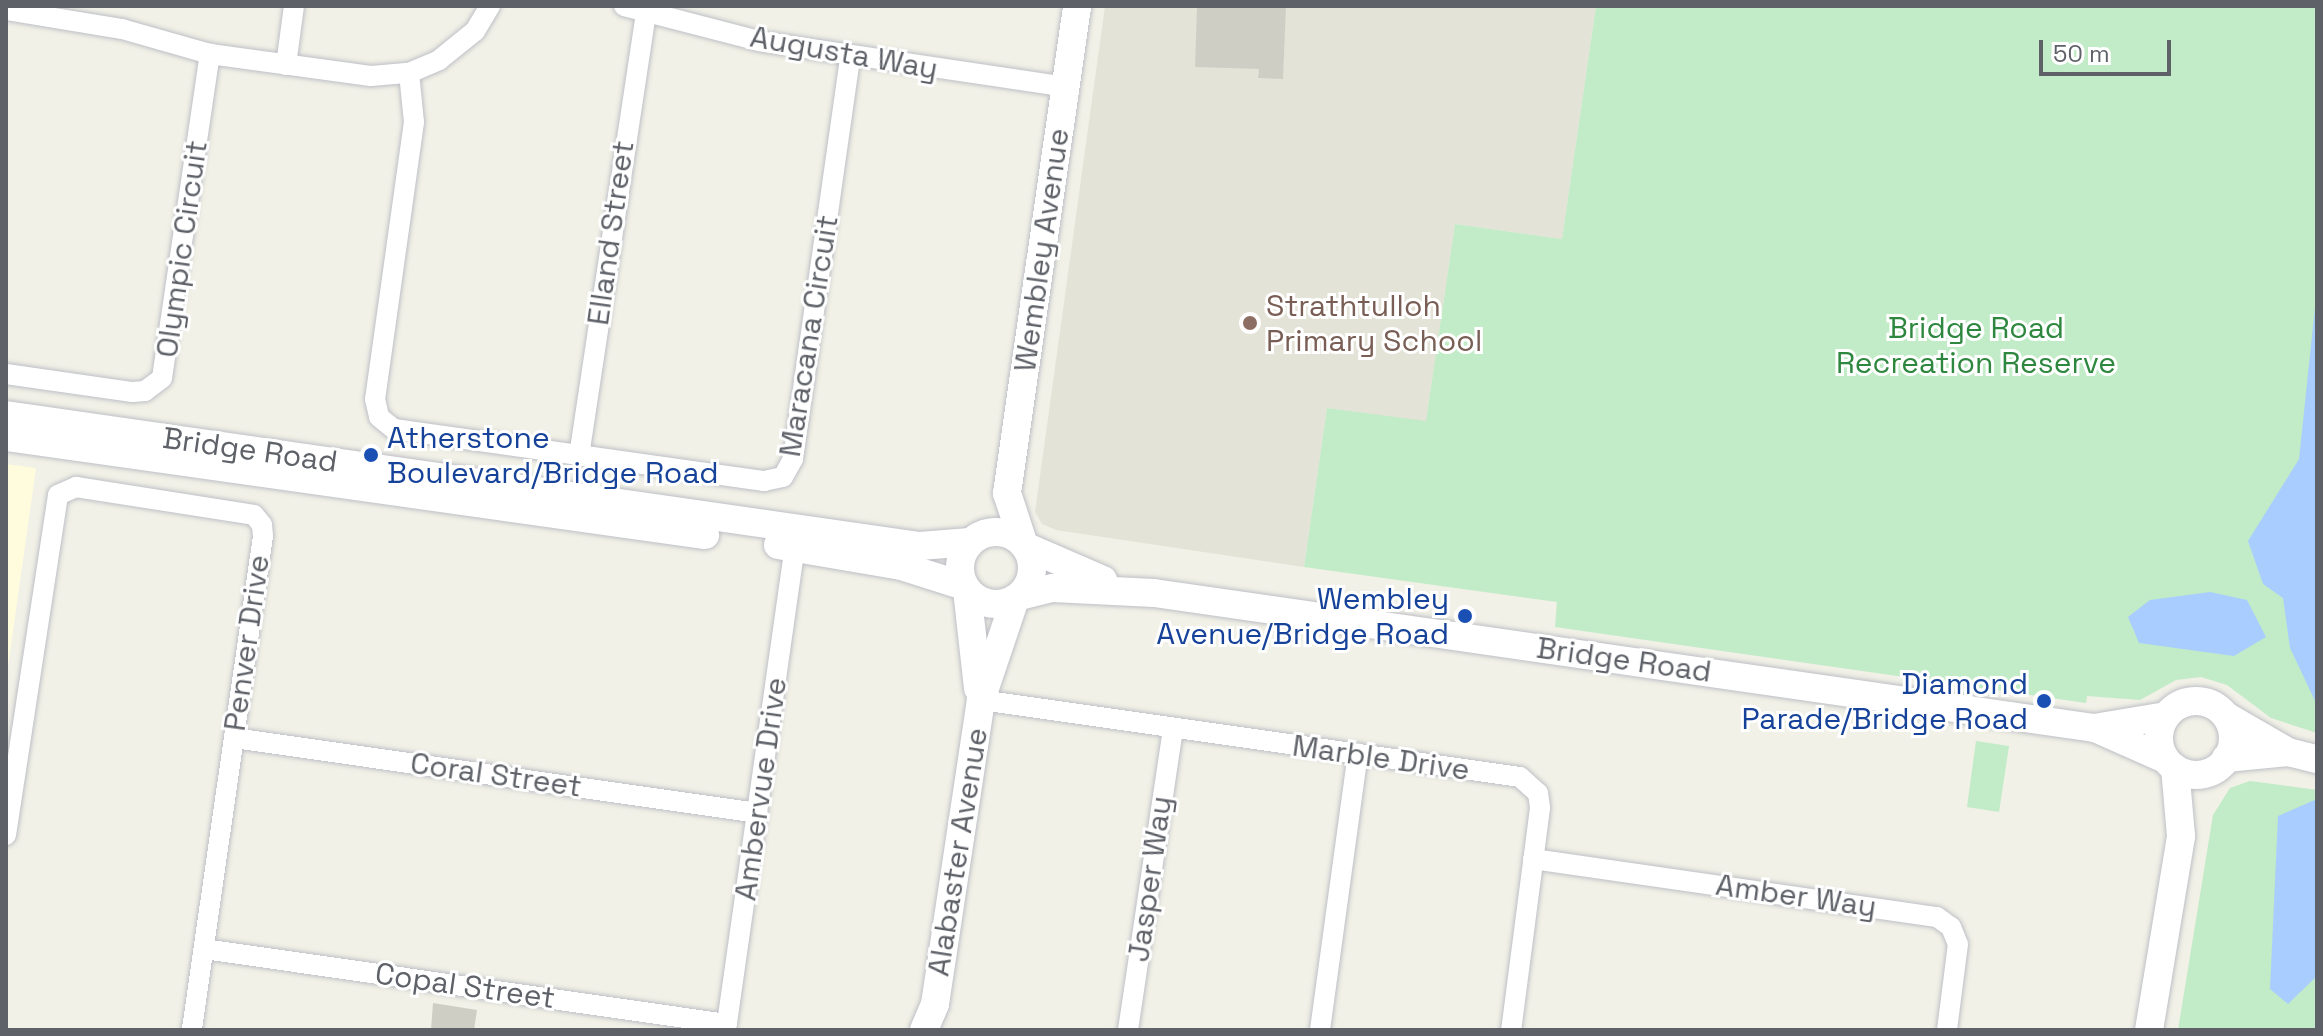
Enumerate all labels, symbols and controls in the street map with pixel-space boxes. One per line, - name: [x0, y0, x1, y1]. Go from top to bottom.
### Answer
- street label: Augusta Way: [747, 19, 941, 87]
- scale bar: [2043, 24, 2175, 74]
- text: 50 m: [2053, 38, 2110, 69]
- street label: Wembley Avenue: [1007, 126, 1077, 374]
- street label: Olympic Circuit: [149, 138, 215, 360]
- street label: Elland Street: [580, 138, 642, 328]
- street label: Maracana Circuit: [772, 213, 846, 459]
- place label: Strathtulloh Primary School: [1266, 288, 1482, 358]
- park label: Bridge Road Recreation Reserve: [1836, 310, 2116, 380]
- marker: Strathtulloh Primary School: [1241, 314, 1259, 332]
- street label: Bridge Road: [160, 420, 340, 480]
- place label: Atherstone Boulevard/Bridge Road: [387, 420, 719, 490]
- marker: Atherstone Boulevard/Bridge Road: [362, 446, 380, 464]
- street label: Penver Drive: [217, 553, 277, 733]
- place label: Wembley Avenue/Bridge Road: [1156, 581, 1449, 652]
- marker: Wembley Avenue/Bridge Road: [1456, 607, 1474, 625]
- street label: Bridge Road: [1534, 630, 1714, 690]
- place label: Diamond Parade/Bridge Road: [1742, 666, 2028, 736]
- street label: Ambervue Drive: [728, 675, 794, 903]
- marker: Diamond Parade/Bridge Road: [2035, 692, 2053, 710]
- street label: Alabaster Avenue: [921, 725, 995, 979]
- street label: Marble Drive: [1290, 728, 1472, 788]
- street label: Coral Street: [408, 745, 584, 805]
- street label: Jasper Way: [1121, 794, 1179, 964]
- street label: Amber Way: [1713, 867, 1879, 925]
- street label: Copal Street: [373, 956, 557, 1016]

